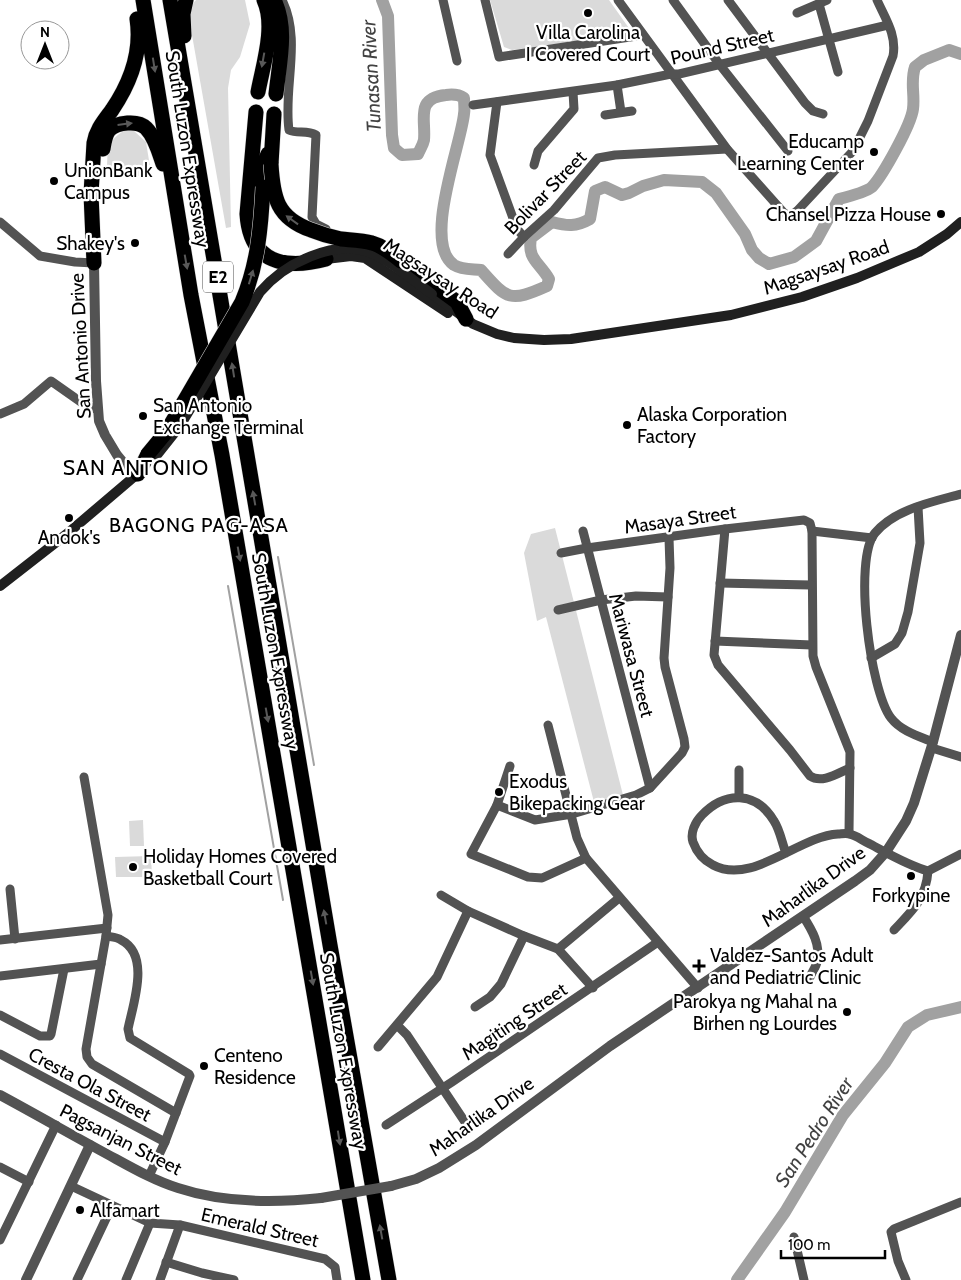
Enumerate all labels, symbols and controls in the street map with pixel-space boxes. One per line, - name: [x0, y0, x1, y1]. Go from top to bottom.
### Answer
- marker: Villa Carolina I Covered Court: [582, 7, 594, 19]
- water label: Tunasan River: [356, 18, 386, 133]
- north arrow: [20, 20, 70, 70]
- place label: Villa Carolina I Covered Court: [526, 21, 651, 66]
- text: N: [40, 23, 50, 41]
- street label: Pound Street: [668, 23, 777, 70]
- street label: South Luzon Expressway: [161, 49, 215, 250]
- one-way arrow: [259, 53, 267, 69]
- one-way arrow: [150, 58, 158, 74]
- one-way arrow: [118, 120, 134, 128]
- place label: Educamp Learning Center: [737, 130, 864, 175]
- street label: Bolivar Street: [500, 145, 591, 239]
- marker: Educamp Learning Center: [868, 146, 880, 158]
- place label: UnionBank Campus: [64, 159, 153, 204]
- marker: UnionBank Campus: [48, 175, 60, 187]
- place label: Chansel Pizza House: [766, 203, 931, 226]
- marker: Chansel Pizza House: [935, 208, 947, 220]
- one-way arrow: [285, 215, 299, 225]
- place label: Shakey's: [56, 232, 125, 255]
- street label: Magsaysay Road: [379, 233, 502, 324]
- street label: Magsaysay Road: [760, 235, 892, 300]
- marker: Shakey's: [129, 237, 141, 249]
- one-way arrow: [182, 254, 190, 270]
- road number: E2: [203, 262, 233, 292]
- one-way arrow: [247, 269, 255, 284]
- street label: San Antonio Drive: [65, 272, 96, 420]
- one-way arrow: [229, 361, 237, 377]
- place label: San Antonio Exchange Terminal: [153, 394, 304, 439]
- place label: Alaska Corporation Factory: [637, 403, 787, 448]
- marker: San Antonio Exchange Terminal: [137, 410, 149, 422]
- marker: Alaska Corporation Factory: [621, 419, 633, 431]
- district label: SAN ANTONIO: [63, 455, 209, 480]
- one-way arrow: [250, 489, 258, 505]
- street label: Masaya Street: [623, 500, 738, 539]
- marker: Andok's: [63, 512, 75, 524]
- district label: BAGONG PAG-ASA: [109, 513, 289, 537]
- place label: Andok's: [38, 526, 100, 549]
- one-way arrow: [236, 547, 244, 563]
- street label: South Luzon Expressway: [247, 551, 304, 752]
- street label: Mariwasa Street: [604, 591, 659, 720]
- one-way arrow: [263, 707, 271, 723]
- place label: Exodus Bikepacking Gear: [509, 770, 645, 815]
- marker: Exodus Bikepacking Gear: [493, 786, 505, 798]
- street label: Maharlika Drive: [757, 841, 870, 932]
- place label: Holiday Homes Covered Basketball Court: [143, 845, 337, 890]
- marker: Holiday Homes Covered Basketball Court: [127, 861, 139, 873]
- marker: Forkypine: [905, 870, 917, 882]
- place label: Forkypine: [872, 884, 951, 907]
- one-way arrow: [321, 908, 329, 924]
- place label: Valdez-Santos Adult and Pediatric Clinic: [710, 944, 874, 989]
- street label: South Luzon Expressway: [315, 951, 372, 1152]
- marker: Valdez-Santos Adult and Pediatric Clinic: [692, 959, 706, 973]
- one-way arrow: [308, 971, 316, 987]
- street label: Magiting Street: [457, 977, 572, 1065]
- place label: Parokya ng Mahal na Birhen ng Lourdes: [673, 990, 837, 1035]
- marker: Parokya ng Mahal na Birhen ng Lourdes: [841, 1006, 853, 1018]
- street label: Cresta Ola Street: [24, 1042, 156, 1127]
- place label: Centeno Residence: [214, 1044, 296, 1089]
- marker: Centeno Residence: [198, 1060, 210, 1072]
- street label: Maharlika Drive: [424, 1072, 538, 1161]
- water label: San Pedro River: [770, 1072, 859, 1191]
- street label: Pagsanjan Street: [56, 1099, 186, 1180]
- one-way arrow: [335, 1131, 343, 1147]
- place label: Alfamart: [90, 1199, 160, 1222]
- street label: Emerald Street: [199, 1203, 321, 1252]
- marker: Alfamart: [74, 1204, 86, 1216]
- one-way arrow: [376, 1224, 384, 1240]
- scale bar: [781, 1228, 885, 1260]
- text: 100 m: [788, 1236, 830, 1254]

